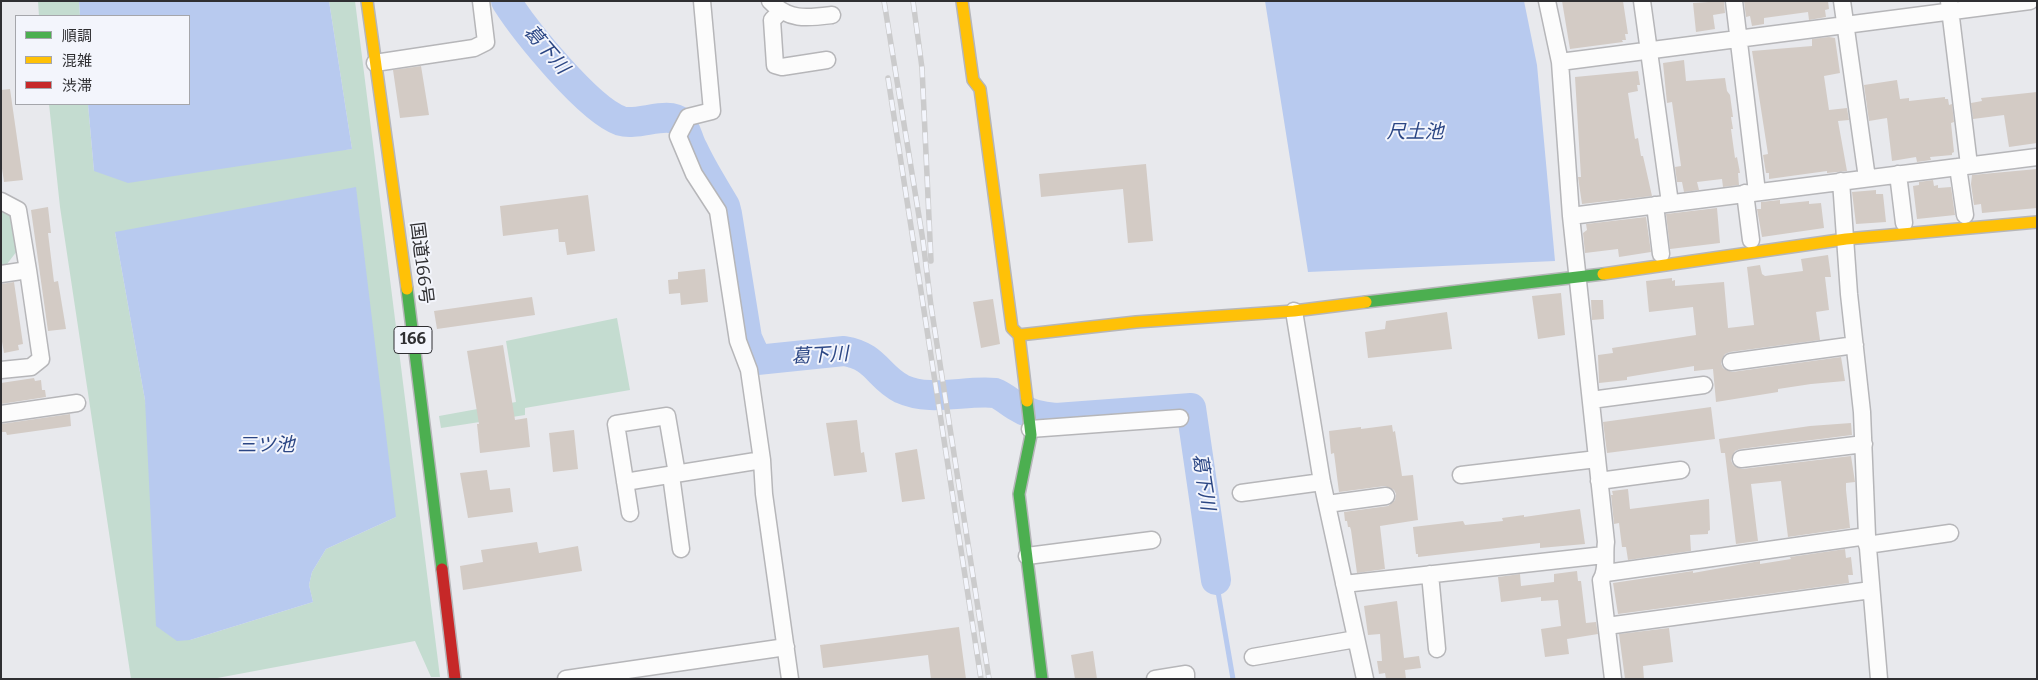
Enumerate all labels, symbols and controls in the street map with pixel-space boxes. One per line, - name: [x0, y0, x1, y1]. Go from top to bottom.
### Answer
- legend: [15, 15, 190, 105]
- water label: 葛下川: [519, 21, 573, 79]
- text: 順調: [62, 27, 92, 45]
- text: 混雑: [62, 52, 92, 70]
- text: 渋滞: [62, 77, 92, 95]
- water label: 尺土池: [1387, 122, 1443, 144]
- street label: 国道166号: [405, 221, 437, 305]
- road number: 166: [394, 326, 432, 354]
- water label: 葛下川: [791, 343, 849, 369]
- water label: 三ツ池: [238, 435, 294, 457]
- water label: 葛下川: [1187, 452, 1219, 512]

